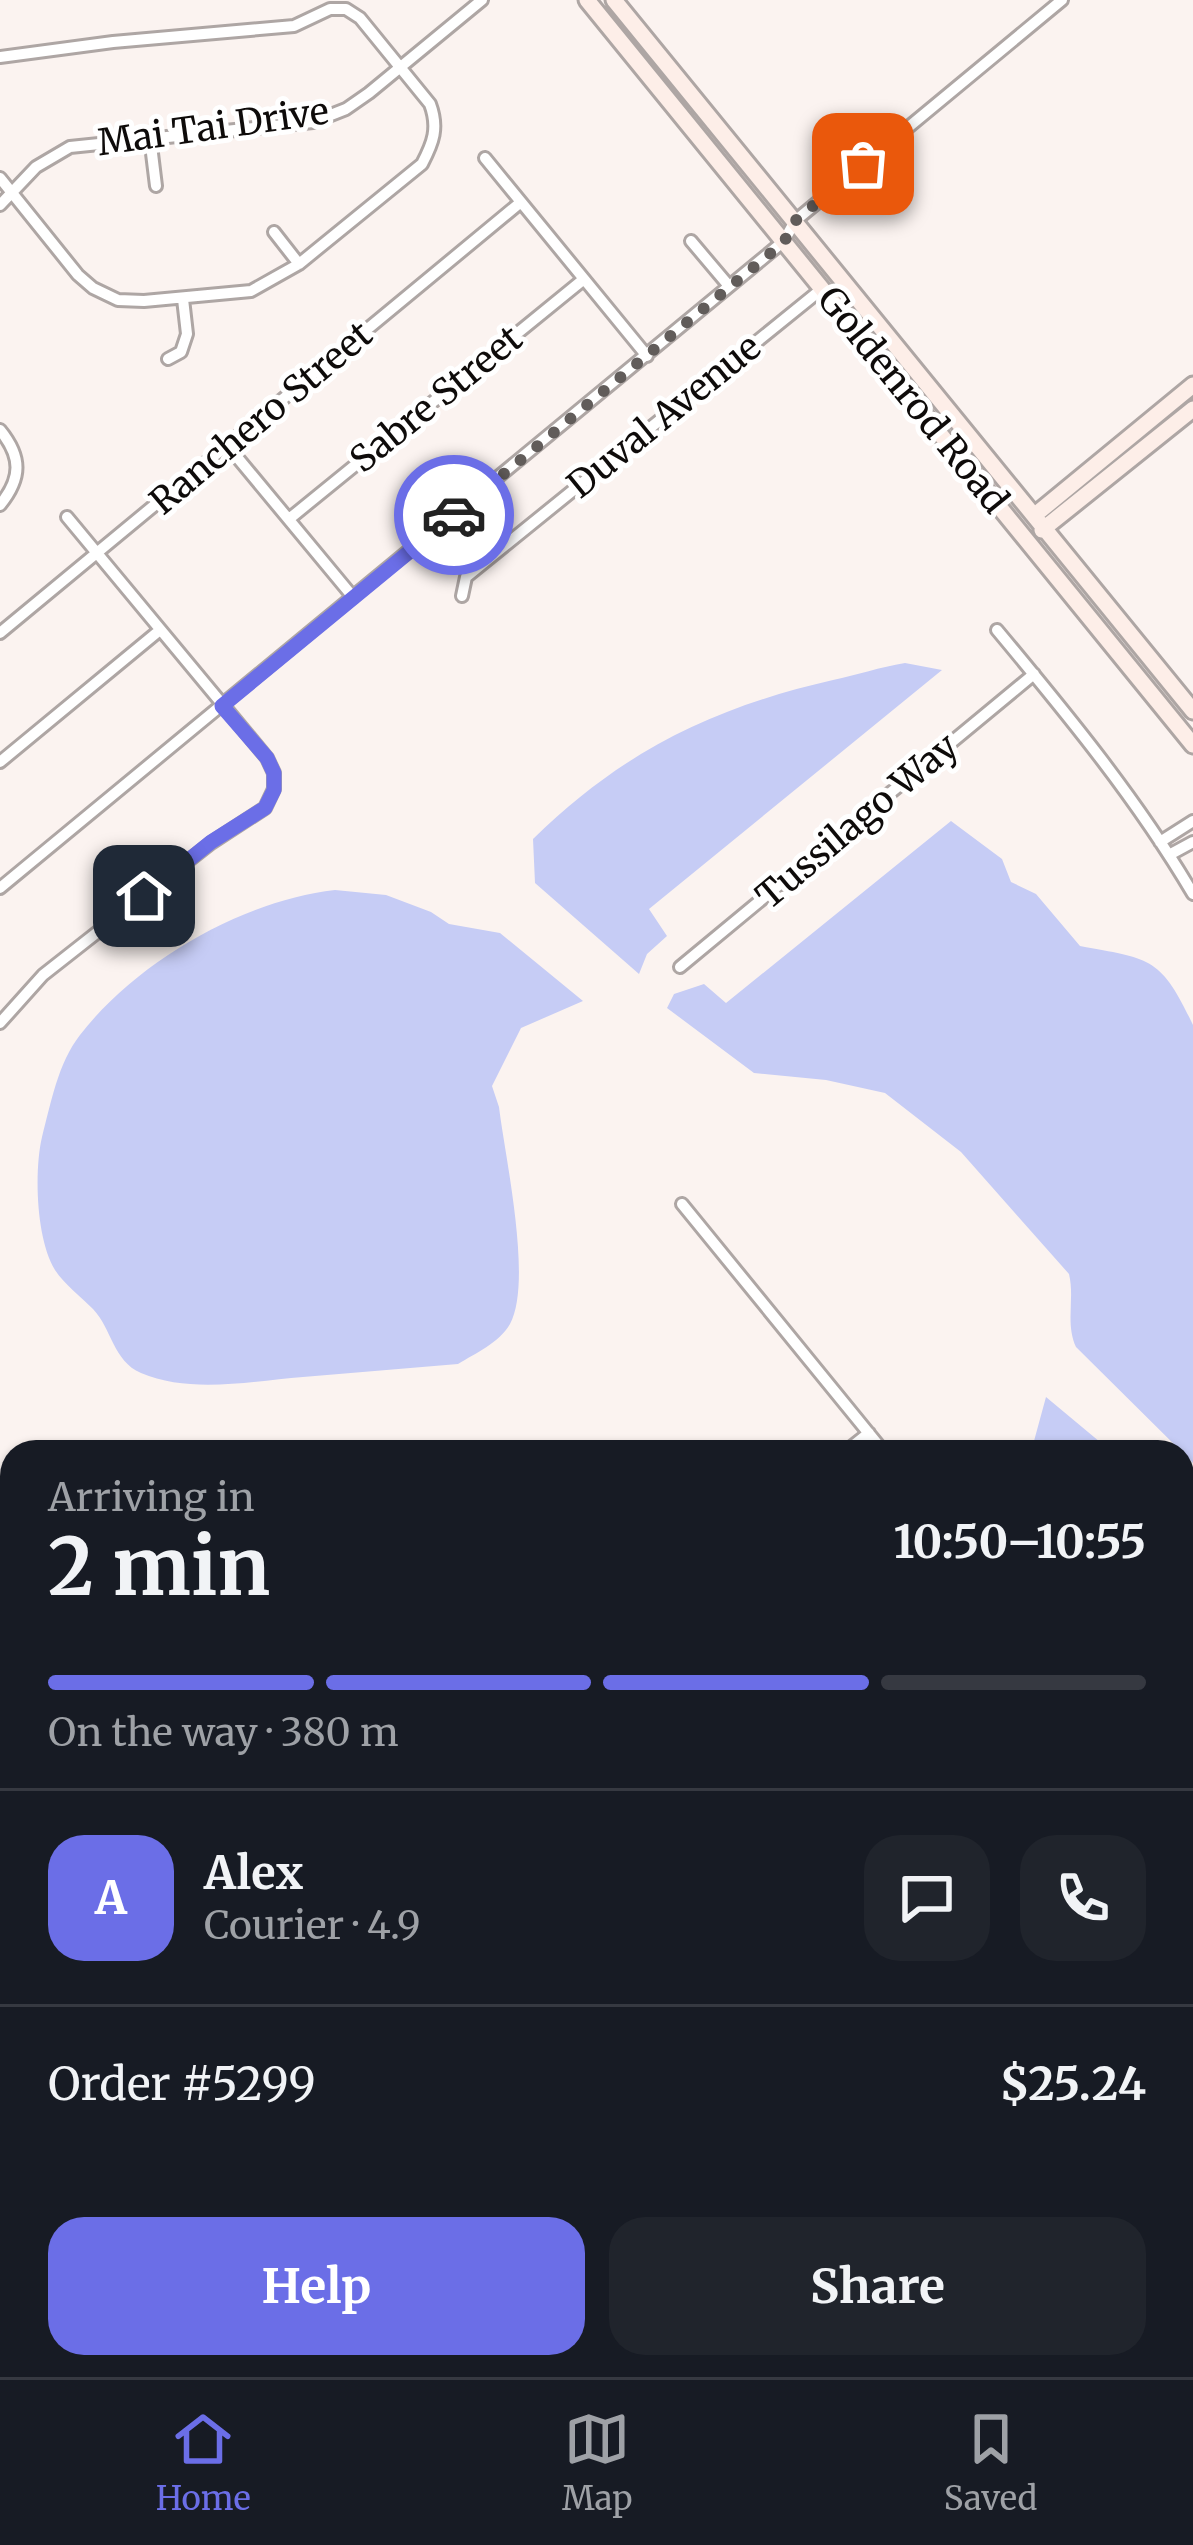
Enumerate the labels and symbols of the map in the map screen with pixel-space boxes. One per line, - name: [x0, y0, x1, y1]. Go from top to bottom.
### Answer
- street label: Mai Tai Drive: [95, 89, 331, 165]
- pin: [812, 113, 914, 215]
- street label: Goldenrod Road: [808, 278, 1018, 522]
- street label: Ranchero Street: [141, 312, 381, 524]
- street label: Sabre Street: [341, 316, 531, 482]
- street label: Duval Avenue: [558, 324, 770, 508]
- courier: [394, 455, 514, 575]
- street label: Tussilago Way: [747, 724, 967, 918]
- pin: [93, 845, 195, 947]

